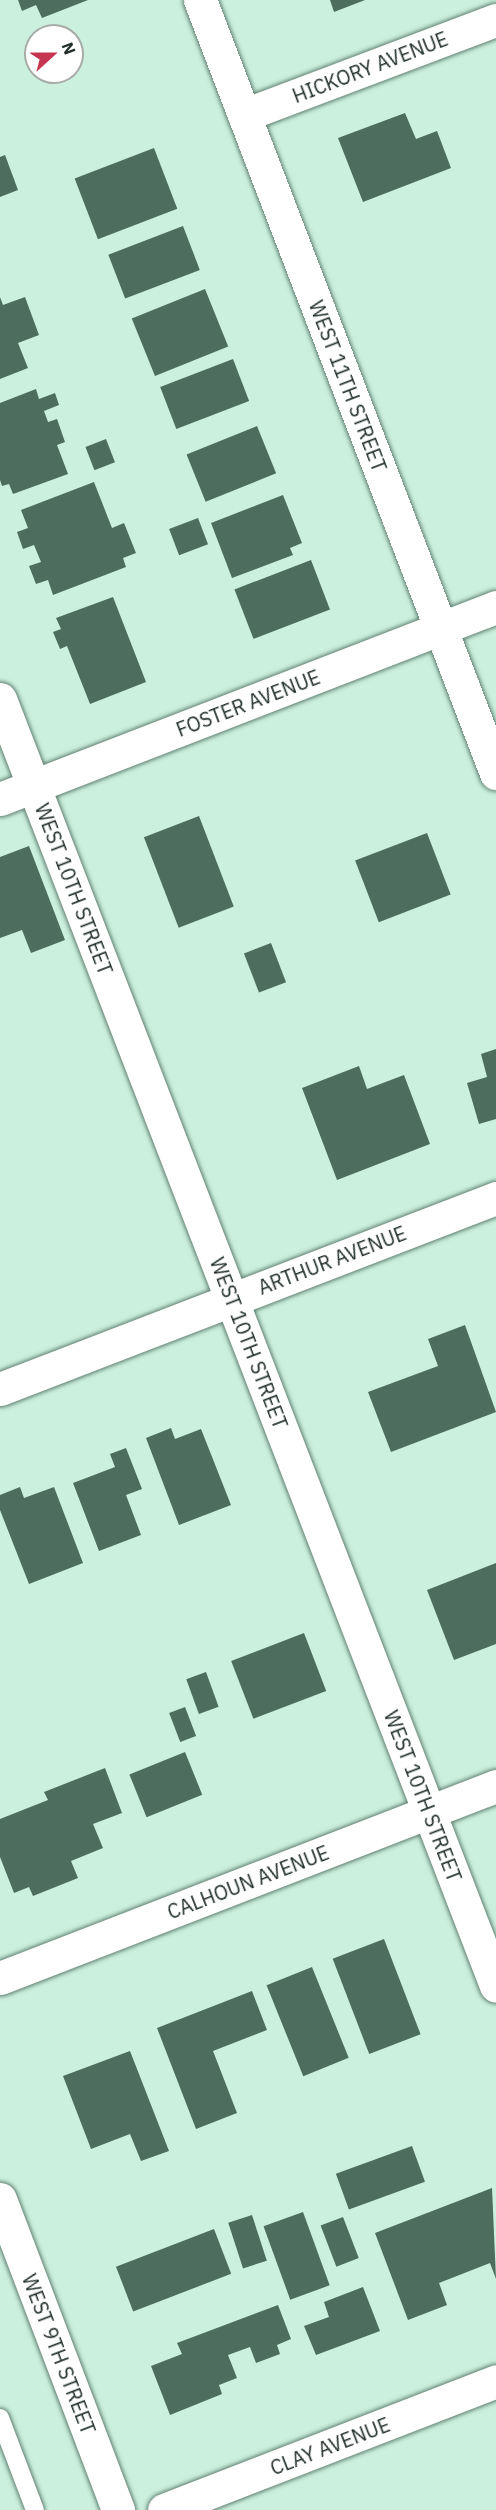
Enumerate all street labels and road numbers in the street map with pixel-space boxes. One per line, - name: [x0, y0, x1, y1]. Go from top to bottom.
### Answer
- street label: HICKORY AVENUE: [289, 26, 451, 108]
- street label: WEST 11TH STREET: [304, 297, 392, 475]
- street label: FOSTER AVENUE: [173, 665, 323, 741]
- street label: WEST 10TH STREET: [30, 800, 118, 978]
- street label: ARTHUR AVENUE: [254, 1221, 410, 1299]
- street label: WEST 10TH STREET: [205, 1254, 293, 1432]
- street label: WEST 10TH STREET: [379, 1707, 467, 1885]
- street label: CALHOUN AVENUE: [164, 1840, 332, 1924]
- street label: WEST 9TH STREET: [17, 2271, 101, 2437]
- street label: CLAY AVENUE: [267, 2412, 393, 2480]

